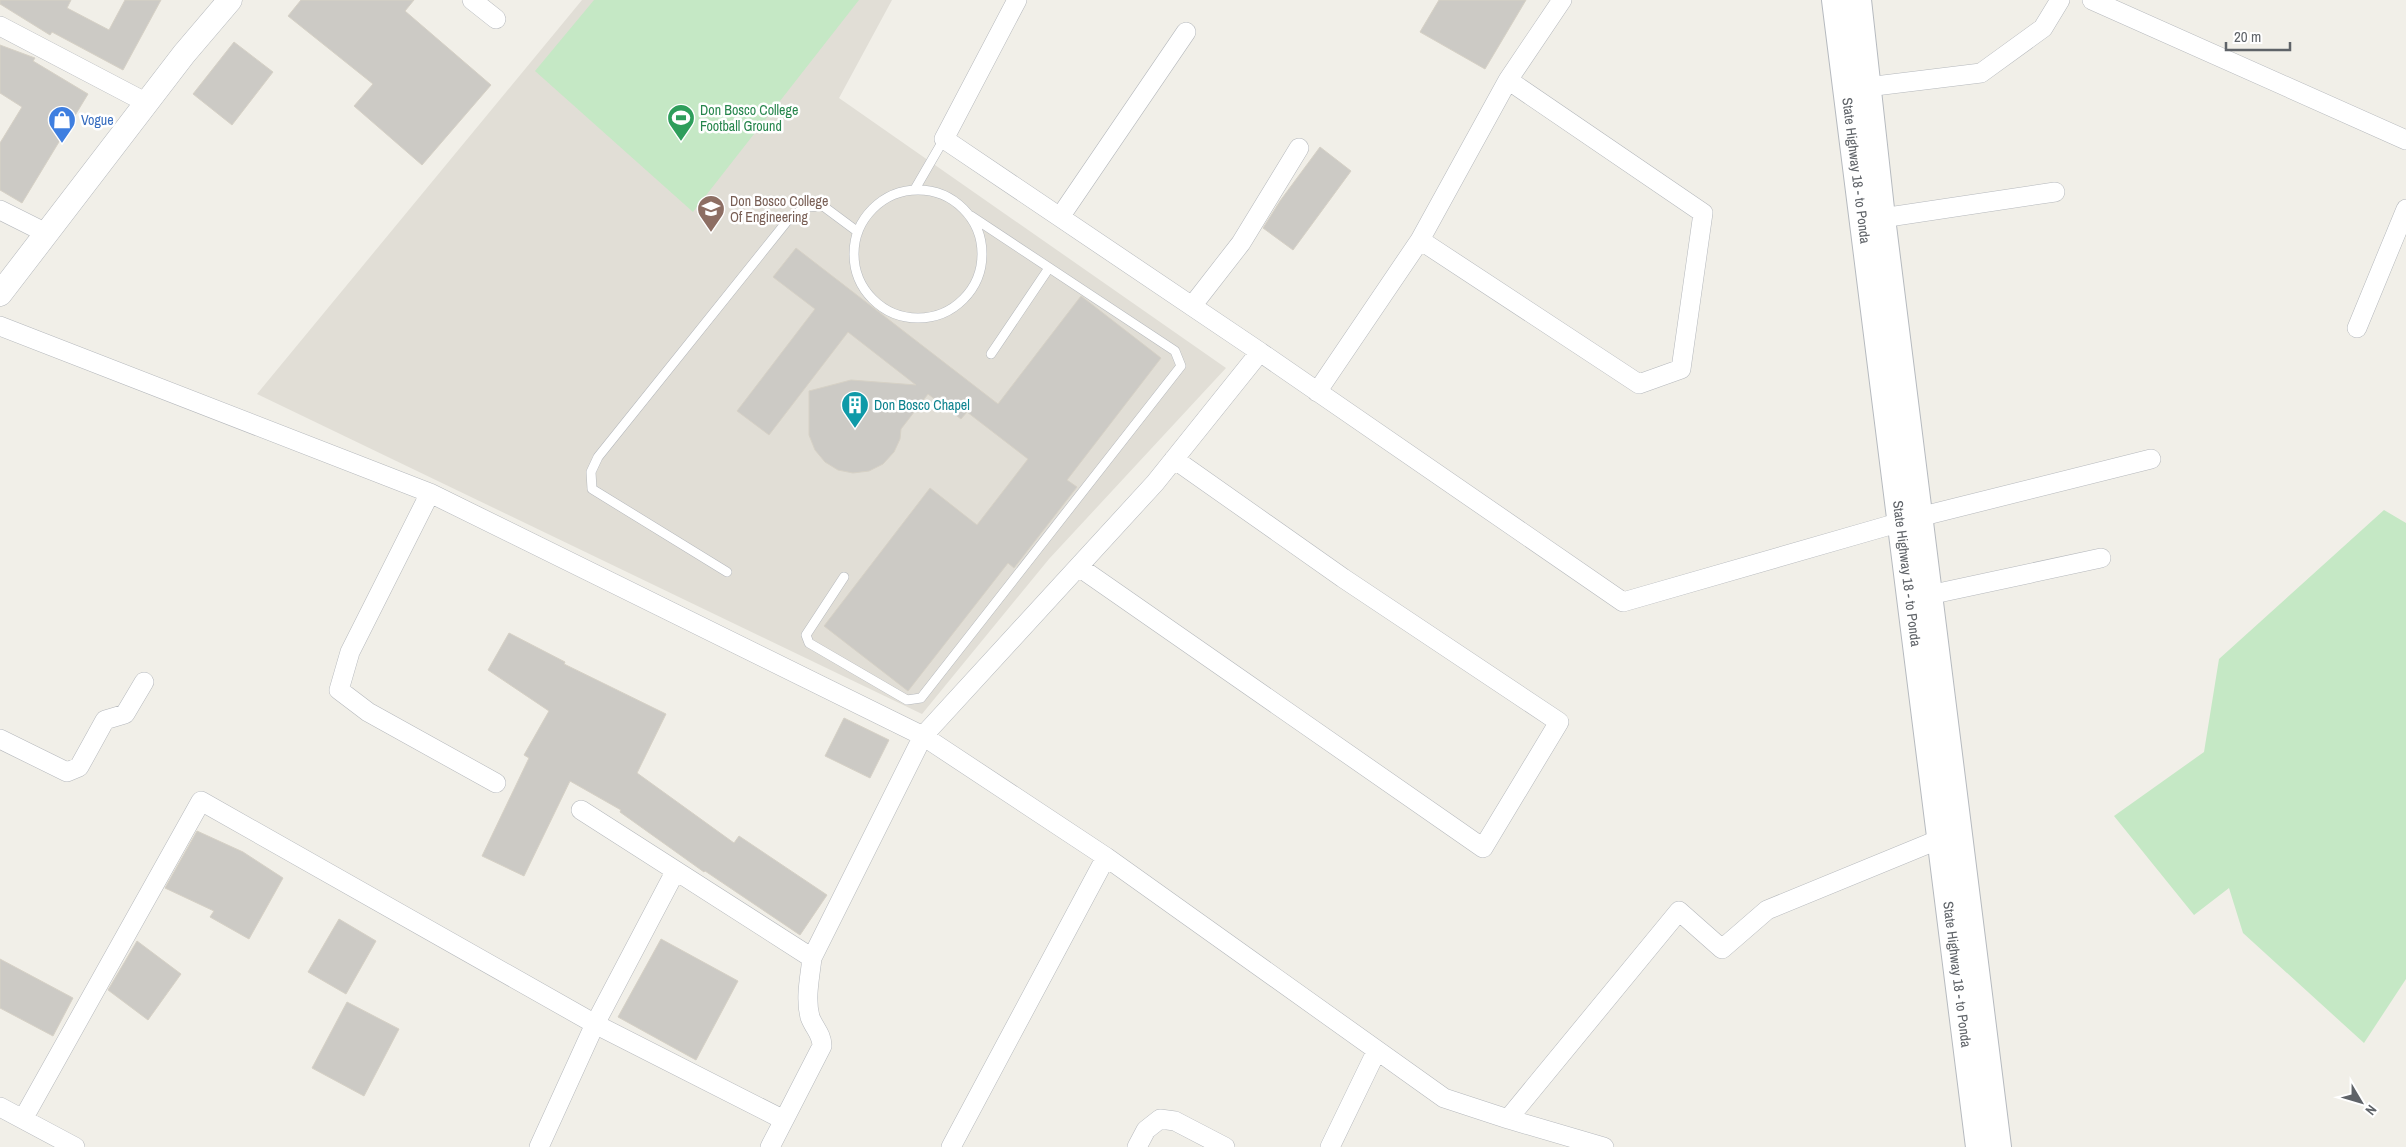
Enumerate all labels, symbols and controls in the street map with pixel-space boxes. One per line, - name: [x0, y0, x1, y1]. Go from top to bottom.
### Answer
- scale bar: [2226, 20, 2290, 52]
- text: 20 m: [2234, 26, 2261, 47]
- street label: State Highway 18 - to Ponda: [1838, 97, 1875, 245]
- place label: Don Bosco College Football Ground: [700, 101, 798, 135]
- sports icon: Don Bosco College Football Ground: [666, 103, 696, 142]
- shop icon: Vogue: [47, 105, 77, 144]
- place label: Vogue: [81, 111, 114, 129]
- place label: Don Bosco College Of Engineering: [730, 192, 828, 226]
- school or university icon: Don Bosco College Of Engineering: [696, 194, 726, 233]
- building icon: Don Bosco Chapel: [840, 390, 870, 429]
- place label: Don Bosco Chapel: [874, 396, 970, 414]
- street label: State Highway 18 - to Ponda: [1889, 499, 1925, 648]
- street label: State Highway 18 - to Ponda: [1939, 900, 1975, 1049]
- north arrow: [2336, 1077, 2386, 1127]
- text: N: [2362, 1101, 2381, 1119]

